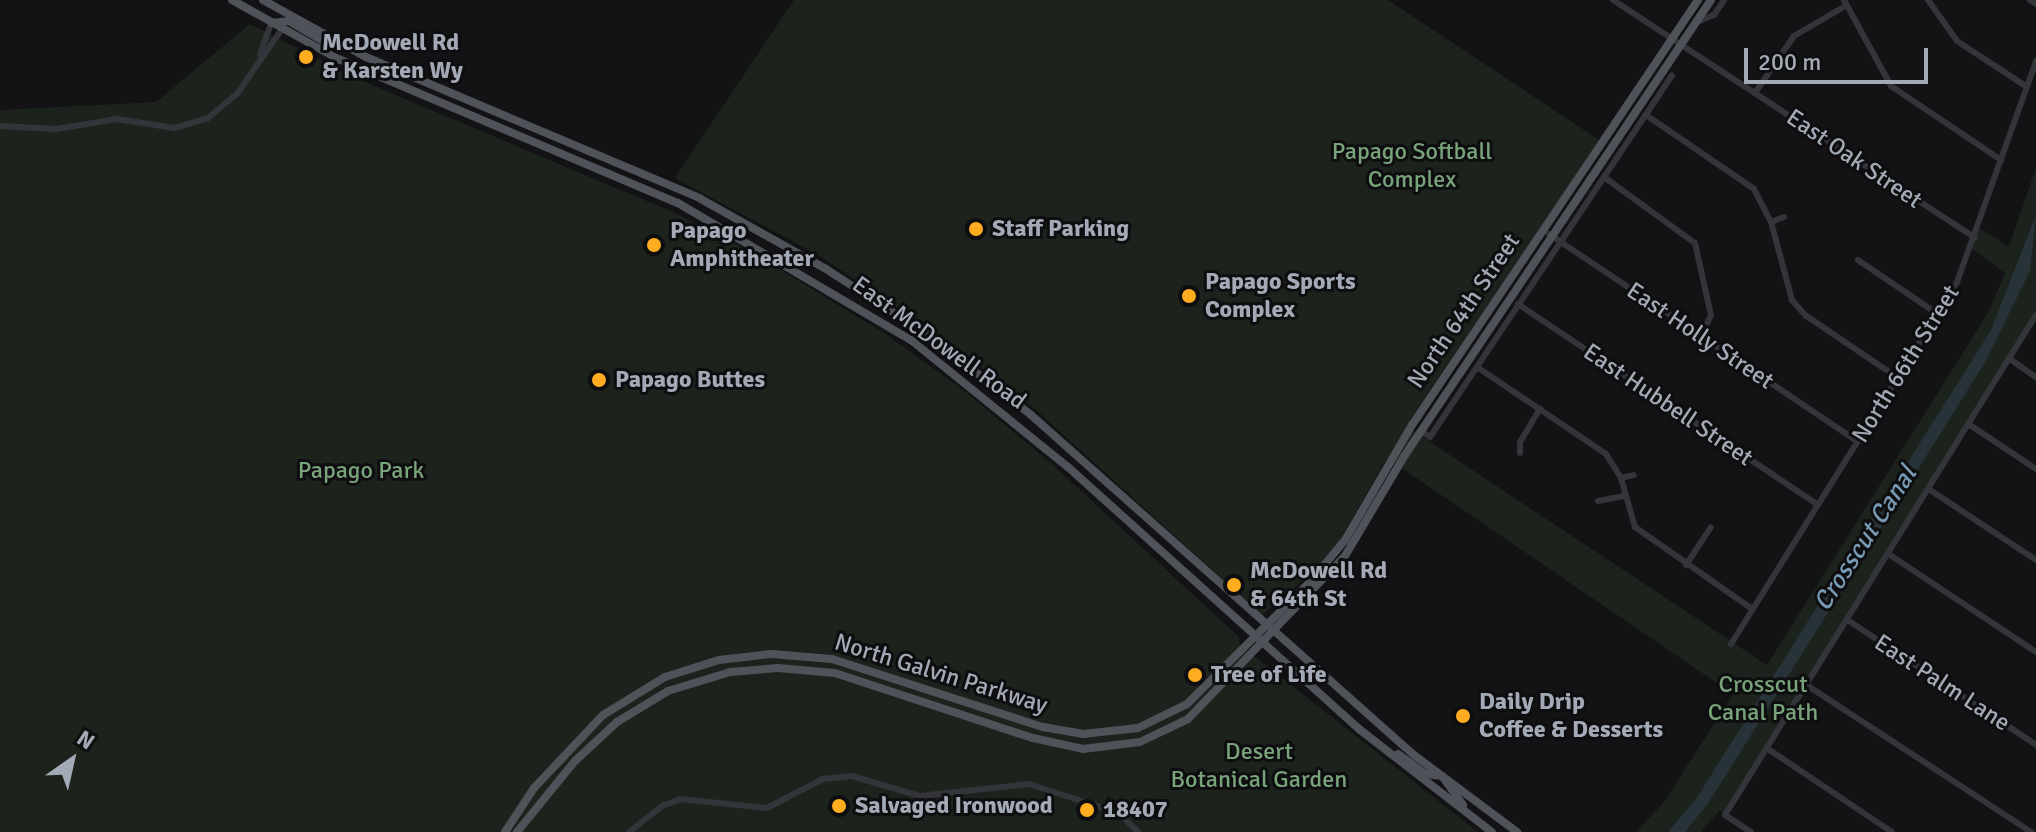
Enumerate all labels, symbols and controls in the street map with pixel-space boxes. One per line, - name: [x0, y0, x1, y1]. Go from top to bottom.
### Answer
- place label: McDowell Rd & Karsten Wy: [322, 29, 463, 85]
- scale bar: [1748, 32, 1932, 82]
- text: 200 m: [1758, 47, 1821, 77]
- marker: McDowell Rd & Karsten Wy: [297, 48, 315, 66]
- street label: East Oak Street: [1781, 103, 1927, 215]
- park label: Papago Softball Complex: [1332, 138, 1492, 194]
- place label: Staff Parking: [992, 215, 1129, 243]
- place label: Papago Amphitheater: [670, 217, 814, 273]
- marker: Staff Parking: [967, 220, 985, 238]
- street label: North 64th Street: [1402, 228, 1526, 394]
- marker: Papago Amphitheater: [645, 236, 663, 254]
- place label: Papago Sports Complex: [1205, 268, 1356, 324]
- street label: East McDowell Road: [846, 270, 1032, 416]
- street label: East Holly Street: [1621, 276, 1779, 396]
- street label: North 66th Street: [1846, 280, 1966, 448]
- marker: Papago Sports Complex: [1180, 287, 1198, 305]
- street label: East Hubbell Street: [1578, 338, 1758, 472]
- place label: Papago Buttes: [615, 366, 765, 394]
- marker: Papago Buttes: [590, 371, 608, 389]
- park label: Papago Park: [298, 457, 424, 485]
- water label: Crosscut Canal: [1808, 461, 1924, 617]
- place label: McDowell Rd & 64th St: [1250, 557, 1387, 613]
- marker: McDowell Rd & 64th St: [1225, 576, 1243, 594]
- street label: North Galvin Parkway: [831, 628, 1051, 720]
- street label: East Palm Lane: [1869, 628, 2015, 738]
- place label: Tree of Life: [1211, 661, 1327, 689]
- marker: Tree of Life: [1186, 666, 1204, 684]
- park label: Crosscut Canal Path: [1708, 671, 1818, 727]
- place label: Daily Drip Coffee & Desserts: [1479, 688, 1663, 744]
- marker: Daily Drip Coffee & Desserts: [1454, 707, 1472, 725]
- north arrow: [32, 720, 112, 800]
- text: N: [72, 724, 100, 755]
- park label: Desert Botanical Garden: [1171, 738, 1347, 794]
- place label: Salvaged Ironwood: [855, 792, 1053, 820]
- place label: 18407: [1103, 796, 1168, 824]
- marker: Salvaged Ironwood: [830, 797, 848, 815]
- marker: 18407: [1078, 801, 1096, 819]

